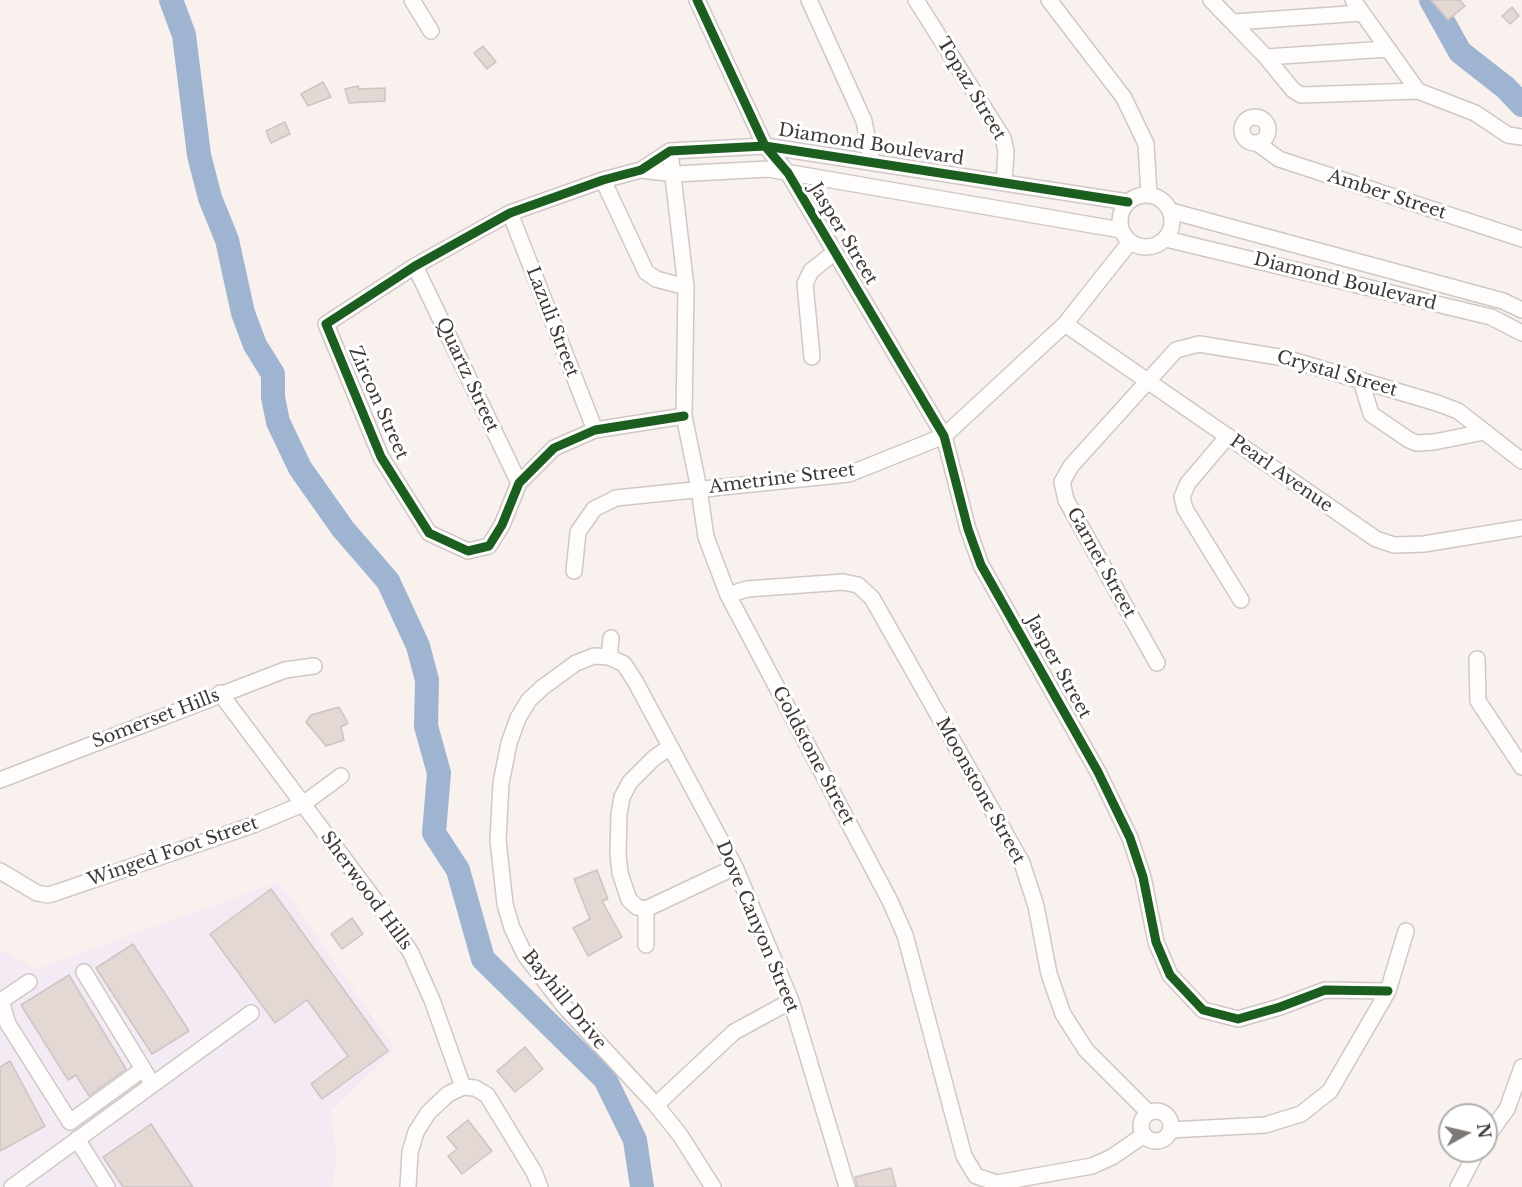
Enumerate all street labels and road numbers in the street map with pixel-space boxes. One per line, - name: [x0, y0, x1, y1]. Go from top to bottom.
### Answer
- street label: Topaz Street: [932, 34, 1010, 144]
- street label: Diamond Boulevard: [777, 120, 965, 170]
- street label: Amber Street: [1325, 166, 1449, 224]
- street label: Jasper Street: [804, 179, 882, 289]
- street label: Diamond Boulevard: [1251, 249, 1439, 315]
- street label: Lazuli Street: [521, 264, 583, 380]
- street label: Quartz Street: [431, 314, 503, 436]
- street label: Zircon Street: [343, 343, 413, 463]
- street label: Crystal Street: [1274, 346, 1400, 402]
- street label: Pearl Avenue: [1226, 431, 1336, 517]
- street label: Ametrine Street: [708, 459, 856, 499]
- street label: Garnet Street: [1062, 504, 1140, 622]
- street label: Jasper Street: [1021, 611, 1095, 723]
- street label: Goldstone Street: [767, 683, 859, 829]
- street label: Somerset Hills: [89, 685, 223, 753]
- street label: Moonstone Street: [931, 714, 1029, 868]
- street label: Winged Foot Street: [85, 813, 261, 891]
- street label: Sherwood Hills: [316, 827, 416, 955]
- street label: Dove Canyon Street: [711, 838, 803, 1016]
- street label: Bayhill Drive: [517, 946, 611, 1054]

